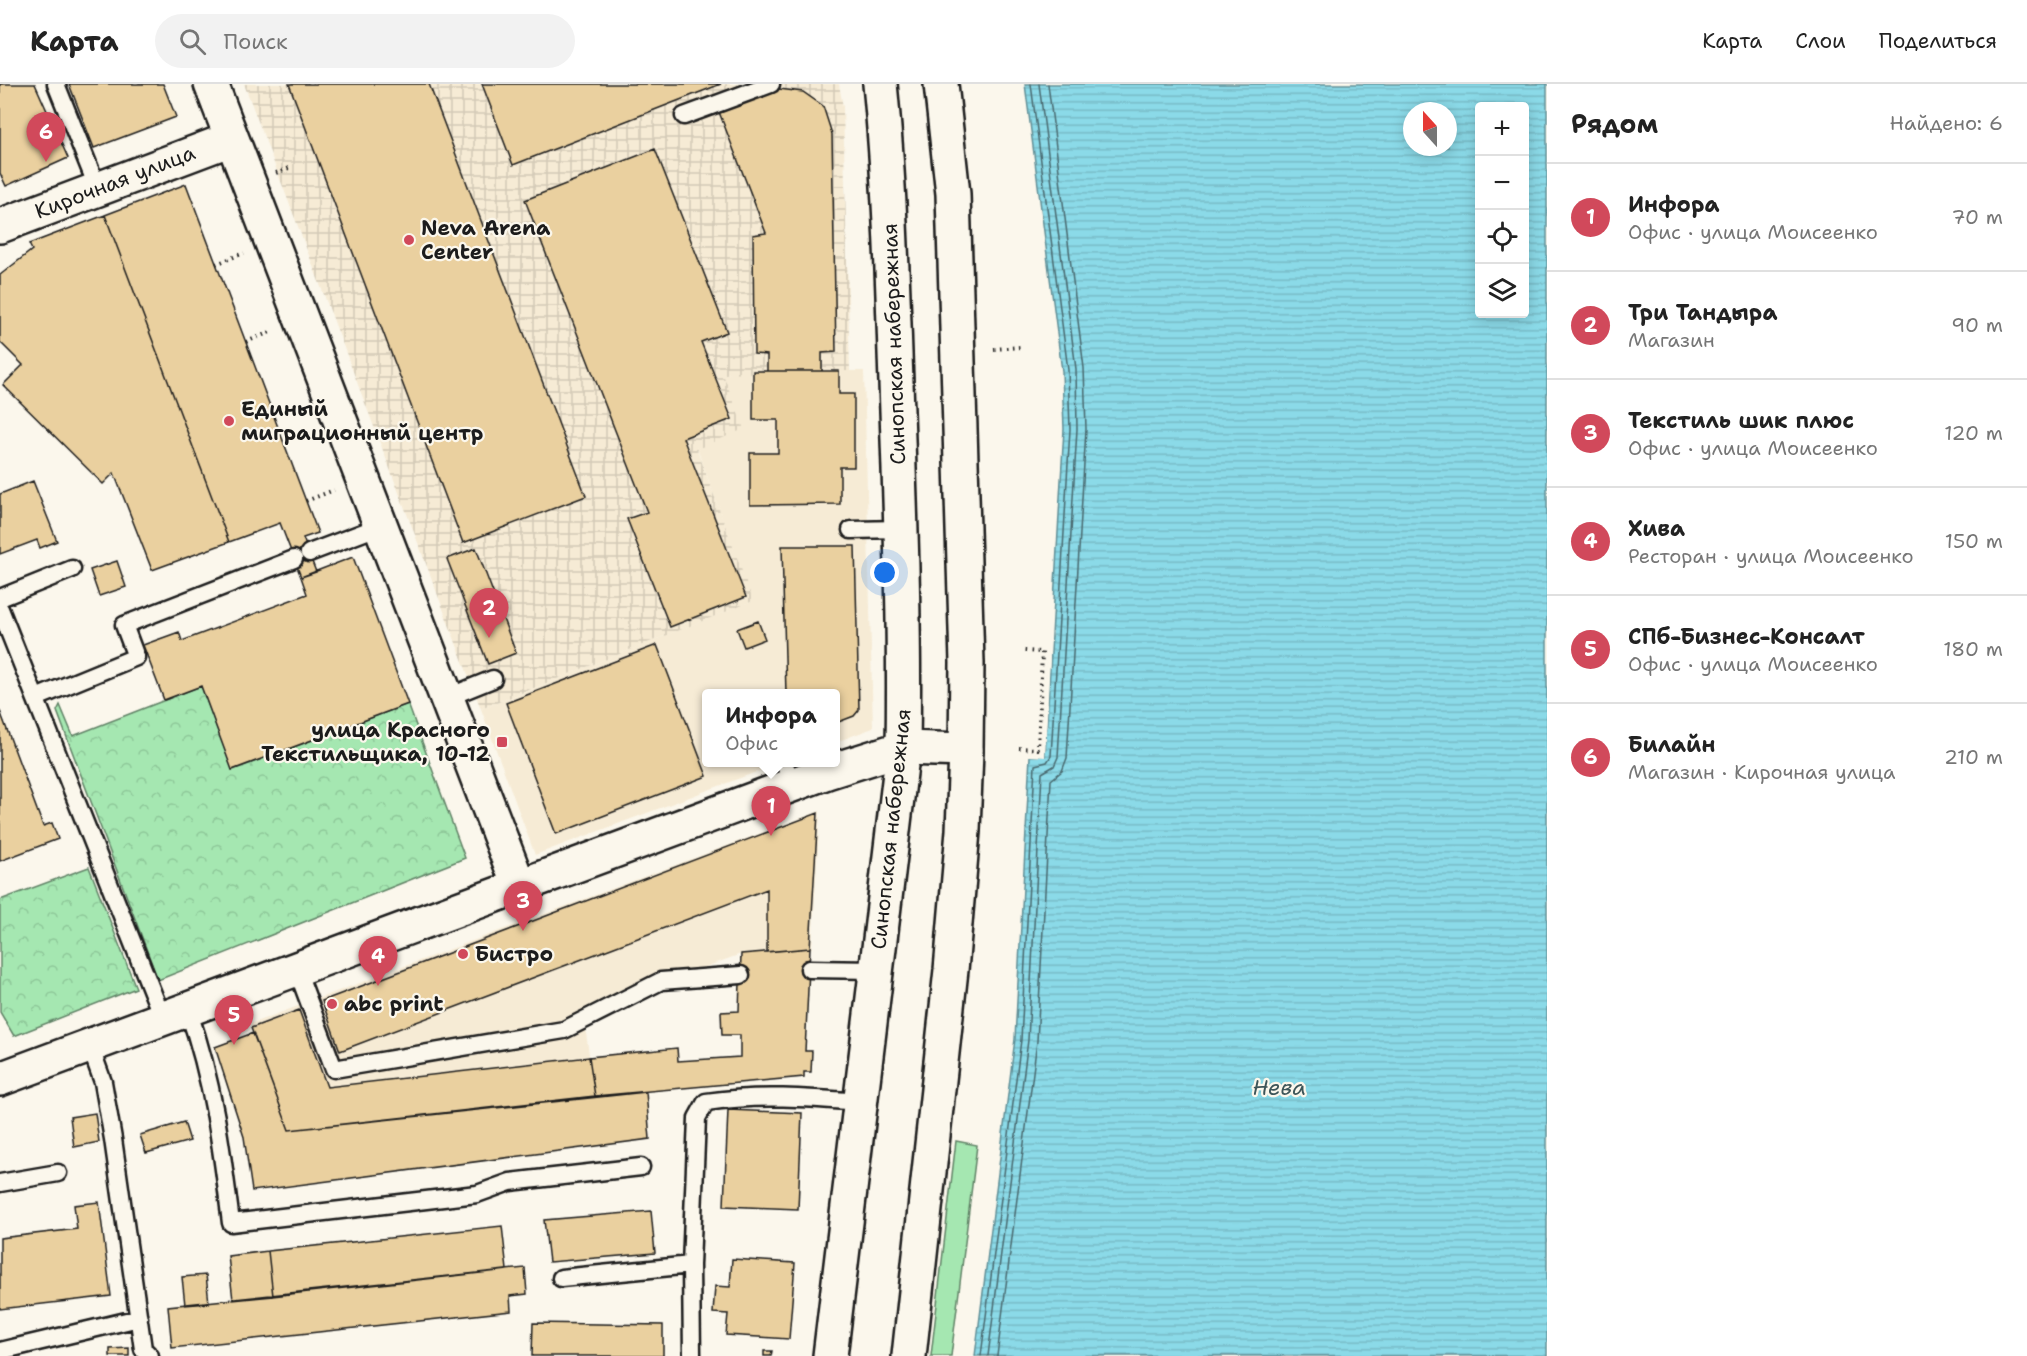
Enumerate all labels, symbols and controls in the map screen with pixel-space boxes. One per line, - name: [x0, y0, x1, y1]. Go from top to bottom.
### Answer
- search box: [155, 14, 575, 68]
- text: Карта: [30, 22, 119, 60]
- icon: search: [176, 25, 209, 58]
- text: Поиск: [224, 27, 288, 56]
- text: Карта: [1702, 27, 1762, 55]
- text: Слои: [1795, 27, 1846, 55]
- text: Поделиться: [1879, 27, 1997, 55]
- north arrow: [1403, 102, 1457, 156]
- map controls: [1475, 102, 1529, 318]
- button: +: [1475, 102, 1529, 156]
- text: Рядом: [1571, 106, 1658, 141]
- text: Найдено: 6: [1890, 110, 2003, 136]
- pin: 6: [26, 112, 66, 162]
- street label: Кирочная улица: [31, 139, 199, 225]
- button: −: [1475, 156, 1529, 210]
- text: Инфора: [1628, 190, 1720, 219]
- text: 1: [1586, 204, 1595, 230]
- text: 70 m: [1951, 204, 2003, 230]
- button: locate: [1475, 210, 1529, 264]
- place label: Neva Arena Center: [421, 214, 551, 266]
- text: Офис · улица Моисеенко: [1628, 219, 1878, 245]
- street label: Синопская набережная: [876, 223, 912, 465]
- marker: Neva Arena Center: [402, 233, 416, 247]
- button: layers: [1475, 264, 1529, 318]
- text: Три Тандыра: [1628, 298, 1777, 327]
- text: 2: [1584, 312, 1598, 338]
- text: 90 m: [1951, 312, 2003, 338]
- text: Магазин: [1628, 327, 1715, 353]
- place label: Единый миграционный центр: [241, 395, 483, 447]
- text: Текстиль шик плюс: [1628, 406, 1854, 435]
- marker: Единый миграционный центр: [222, 414, 236, 428]
- text: 3: [1584, 420, 1598, 446]
- text: 120 m: [1944, 420, 2003, 446]
- text: Офис · улица Моисеенко: [1628, 435, 1878, 461]
- text: Хива: [1628, 514, 1685, 543]
- text: 4: [1584, 528, 1598, 554]
- text: 150 m: [1945, 528, 2003, 554]
- text: Ресторан · улица Моисеенко: [1628, 543, 1914, 569]
- your location: [870, 558, 899, 587]
- pin: 2: [470, 588, 508, 638]
- text: СПб-Бизнес-Консалт: [1628, 622, 1865, 651]
- text: 5: [1584, 636, 1597, 662]
- text: 180 m: [1943, 636, 2003, 662]
- text: Офис · улица Моисеенко: [1628, 651, 1878, 677]
- popup: [702, 689, 840, 767]
- text: Инфора: [725, 701, 817, 730]
- street label: Синопская набережная: [864, 707, 918, 951]
- place label: улица Красного Текстильщика, 10-12: [261, 716, 490, 768]
- text: Офис: [725, 730, 778, 756]
- text: Билайн: [1628, 730, 1715, 759]
- marker: улица Красного Текстильщика, 10-12: [495, 735, 509, 749]
- text: 6: [1584, 744, 1598, 770]
- text: 210 m: [1944, 744, 2003, 770]
- text: Магазин · Кирочная улица: [1628, 759, 1896, 785]
- pin: 1: [752, 786, 790, 836]
- pin: 3: [504, 882, 542, 931]
- pin: 4: [358, 936, 398, 986]
- place label: Бистро: [475, 940, 553, 968]
- marker: Бистро: [456, 947, 470, 961]
- place label: abc print: [344, 990, 443, 1018]
- pin: 5: [214, 996, 254, 1045]
- marker: abc print: [325, 997, 339, 1011]
- water label: Нева: [1252, 1073, 1306, 1102]

